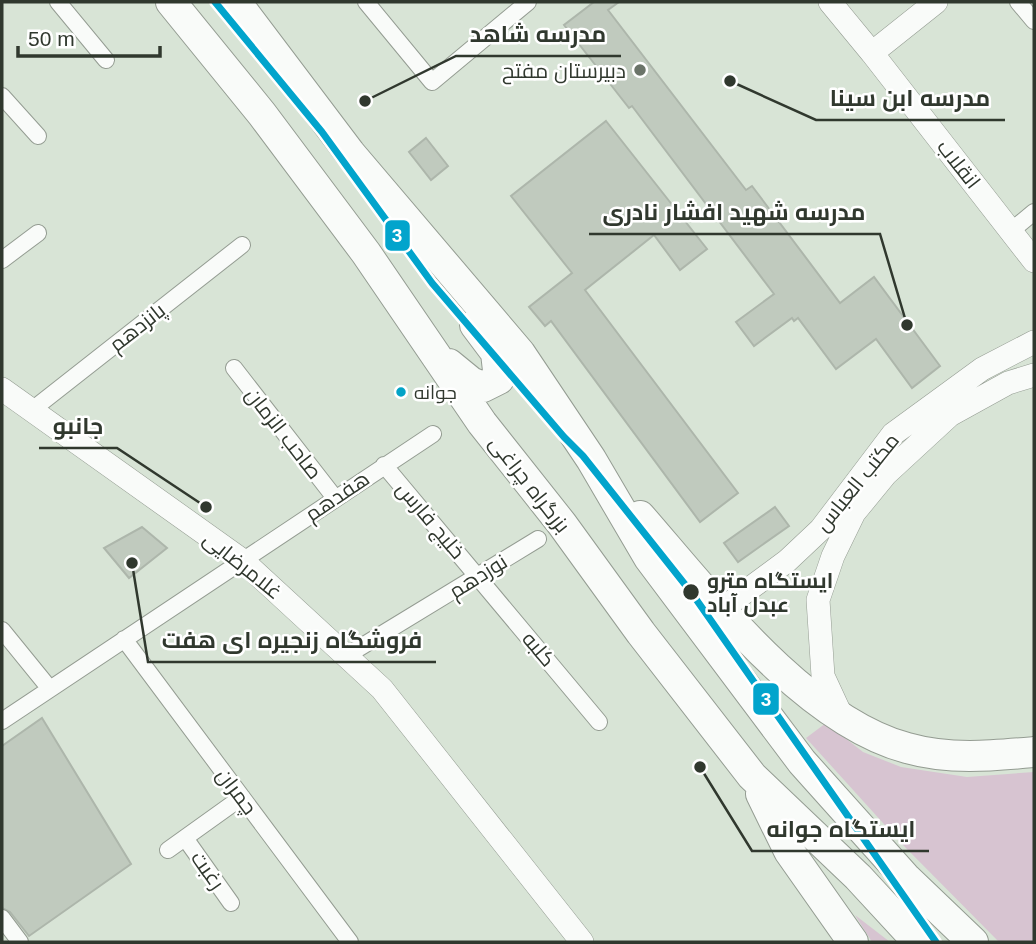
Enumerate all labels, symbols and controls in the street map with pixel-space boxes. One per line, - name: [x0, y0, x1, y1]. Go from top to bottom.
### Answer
- callout: مدرسه شاهد: [456, 12, 621, 56]
- scale bar: [18, 14, 159, 58]
- text: مدرسه شاهد: [470, 21, 606, 48]
- text: 50 m: [28, 27, 75, 50]
- place label: دبیرستان مفتح: [502, 59, 626, 85]
- marker: دبیرستان مفتح: [632, 62, 648, 78]
- callout: مدرسه ابن سینا: [816, 76, 1005, 120]
- text: مدرسه ابن سینا: [830, 85, 990, 112]
- street label: انقلاب: [933, 135, 985, 193]
- callout: مدرسه شهید افشار نادری: [589, 190, 880, 234]
- text: مدرسه شهید افشار نادری: [603, 199, 865, 226]
- line badge: 3: [384, 219, 411, 252]
- text: 3: [392, 225, 402, 246]
- street label: پانزدهم: [105, 298, 172, 358]
- place label: جوانه: [414, 382, 457, 404]
- street label: صاحب الزمان: [240, 383, 327, 484]
- marker: جوانه: [394, 385, 408, 399]
- callout: جانبو: [39, 404, 117, 448]
- text: جانبو: [53, 413, 103, 440]
- street label: مکتب العباس: [811, 429, 905, 537]
- street label: بزرگراه چراغی: [483, 431, 575, 539]
- street label: هفدهم: [301, 466, 375, 528]
- street label: خلیج فارس: [390, 477, 470, 565]
- street label: غلامرضایی: [198, 527, 287, 605]
- street label: نوزدهم: [445, 549, 513, 605]
- place label: ایستگاه مترو عبدل آباد: [707, 569, 833, 617]
- marker: ایستگاه مترو عبدل آباد: [681, 582, 701, 602]
- callout: فروشگاه زنجیره ای هفت: [148, 618, 436, 662]
- text: فروشگاه زنجیره ای هفت: [162, 627, 422, 654]
- street label: کلبه: [518, 627, 560, 671]
- line badge: 3: [752, 682, 780, 716]
- text: 3: [761, 689, 771, 710]
- street label: چمران: [210, 763, 262, 820]
- callout: ایستگاه جوانه: [752, 807, 929, 851]
- text: ایستگاه جوانه: [766, 816, 916, 843]
- street label: رغبت: [186, 846, 229, 894]

